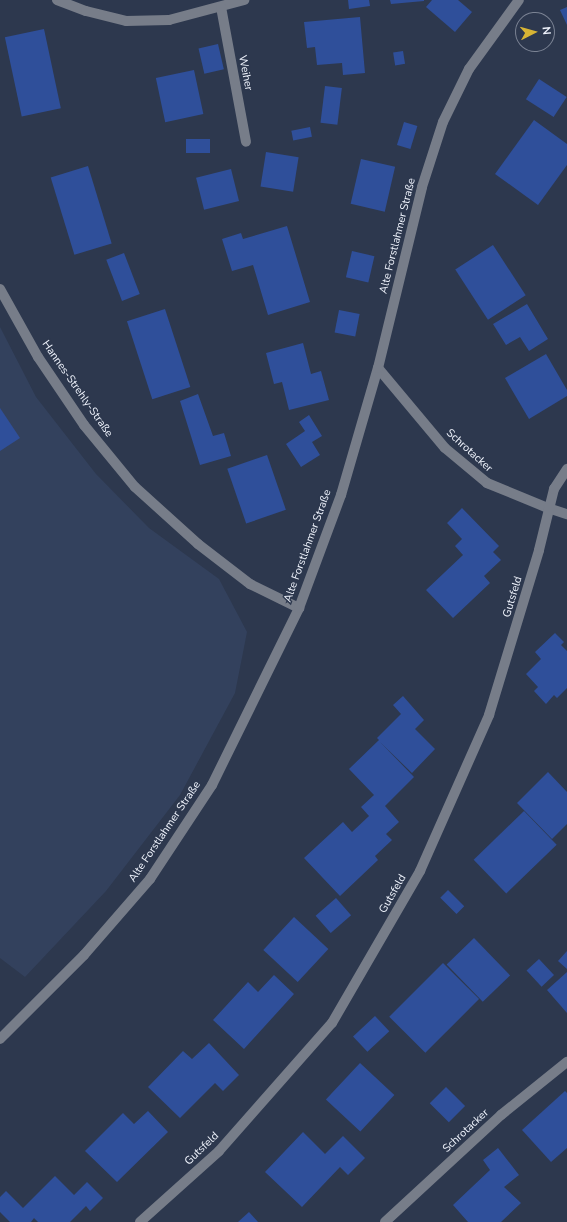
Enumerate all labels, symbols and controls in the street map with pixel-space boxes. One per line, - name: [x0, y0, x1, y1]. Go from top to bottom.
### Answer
- north arrow: [515, 12, 555, 52]
- text: N: [539, 26, 554, 36]
- street label: Weiher: [235, 54, 255, 92]
- street label: Alte Forstlahmer Straße: [377, 177, 419, 295]
- street label: Hannes-Strehly-Straße: [39, 338, 115, 440]
- street label: Schrotacker: [443, 427, 495, 475]
- street label: Alte Forstlahmer Straße: [281, 488, 335, 604]
- street label: Gutsfeld: [501, 575, 525, 619]
- street label: Alte Forstlahmer Straße: [126, 779, 204, 885]
- street label: Gutsfeld: [377, 872, 409, 916]
- street label: Schrotacker: [440, 1106, 492, 1156]
- street label: Gutsfeld: [182, 1130, 222, 1168]

